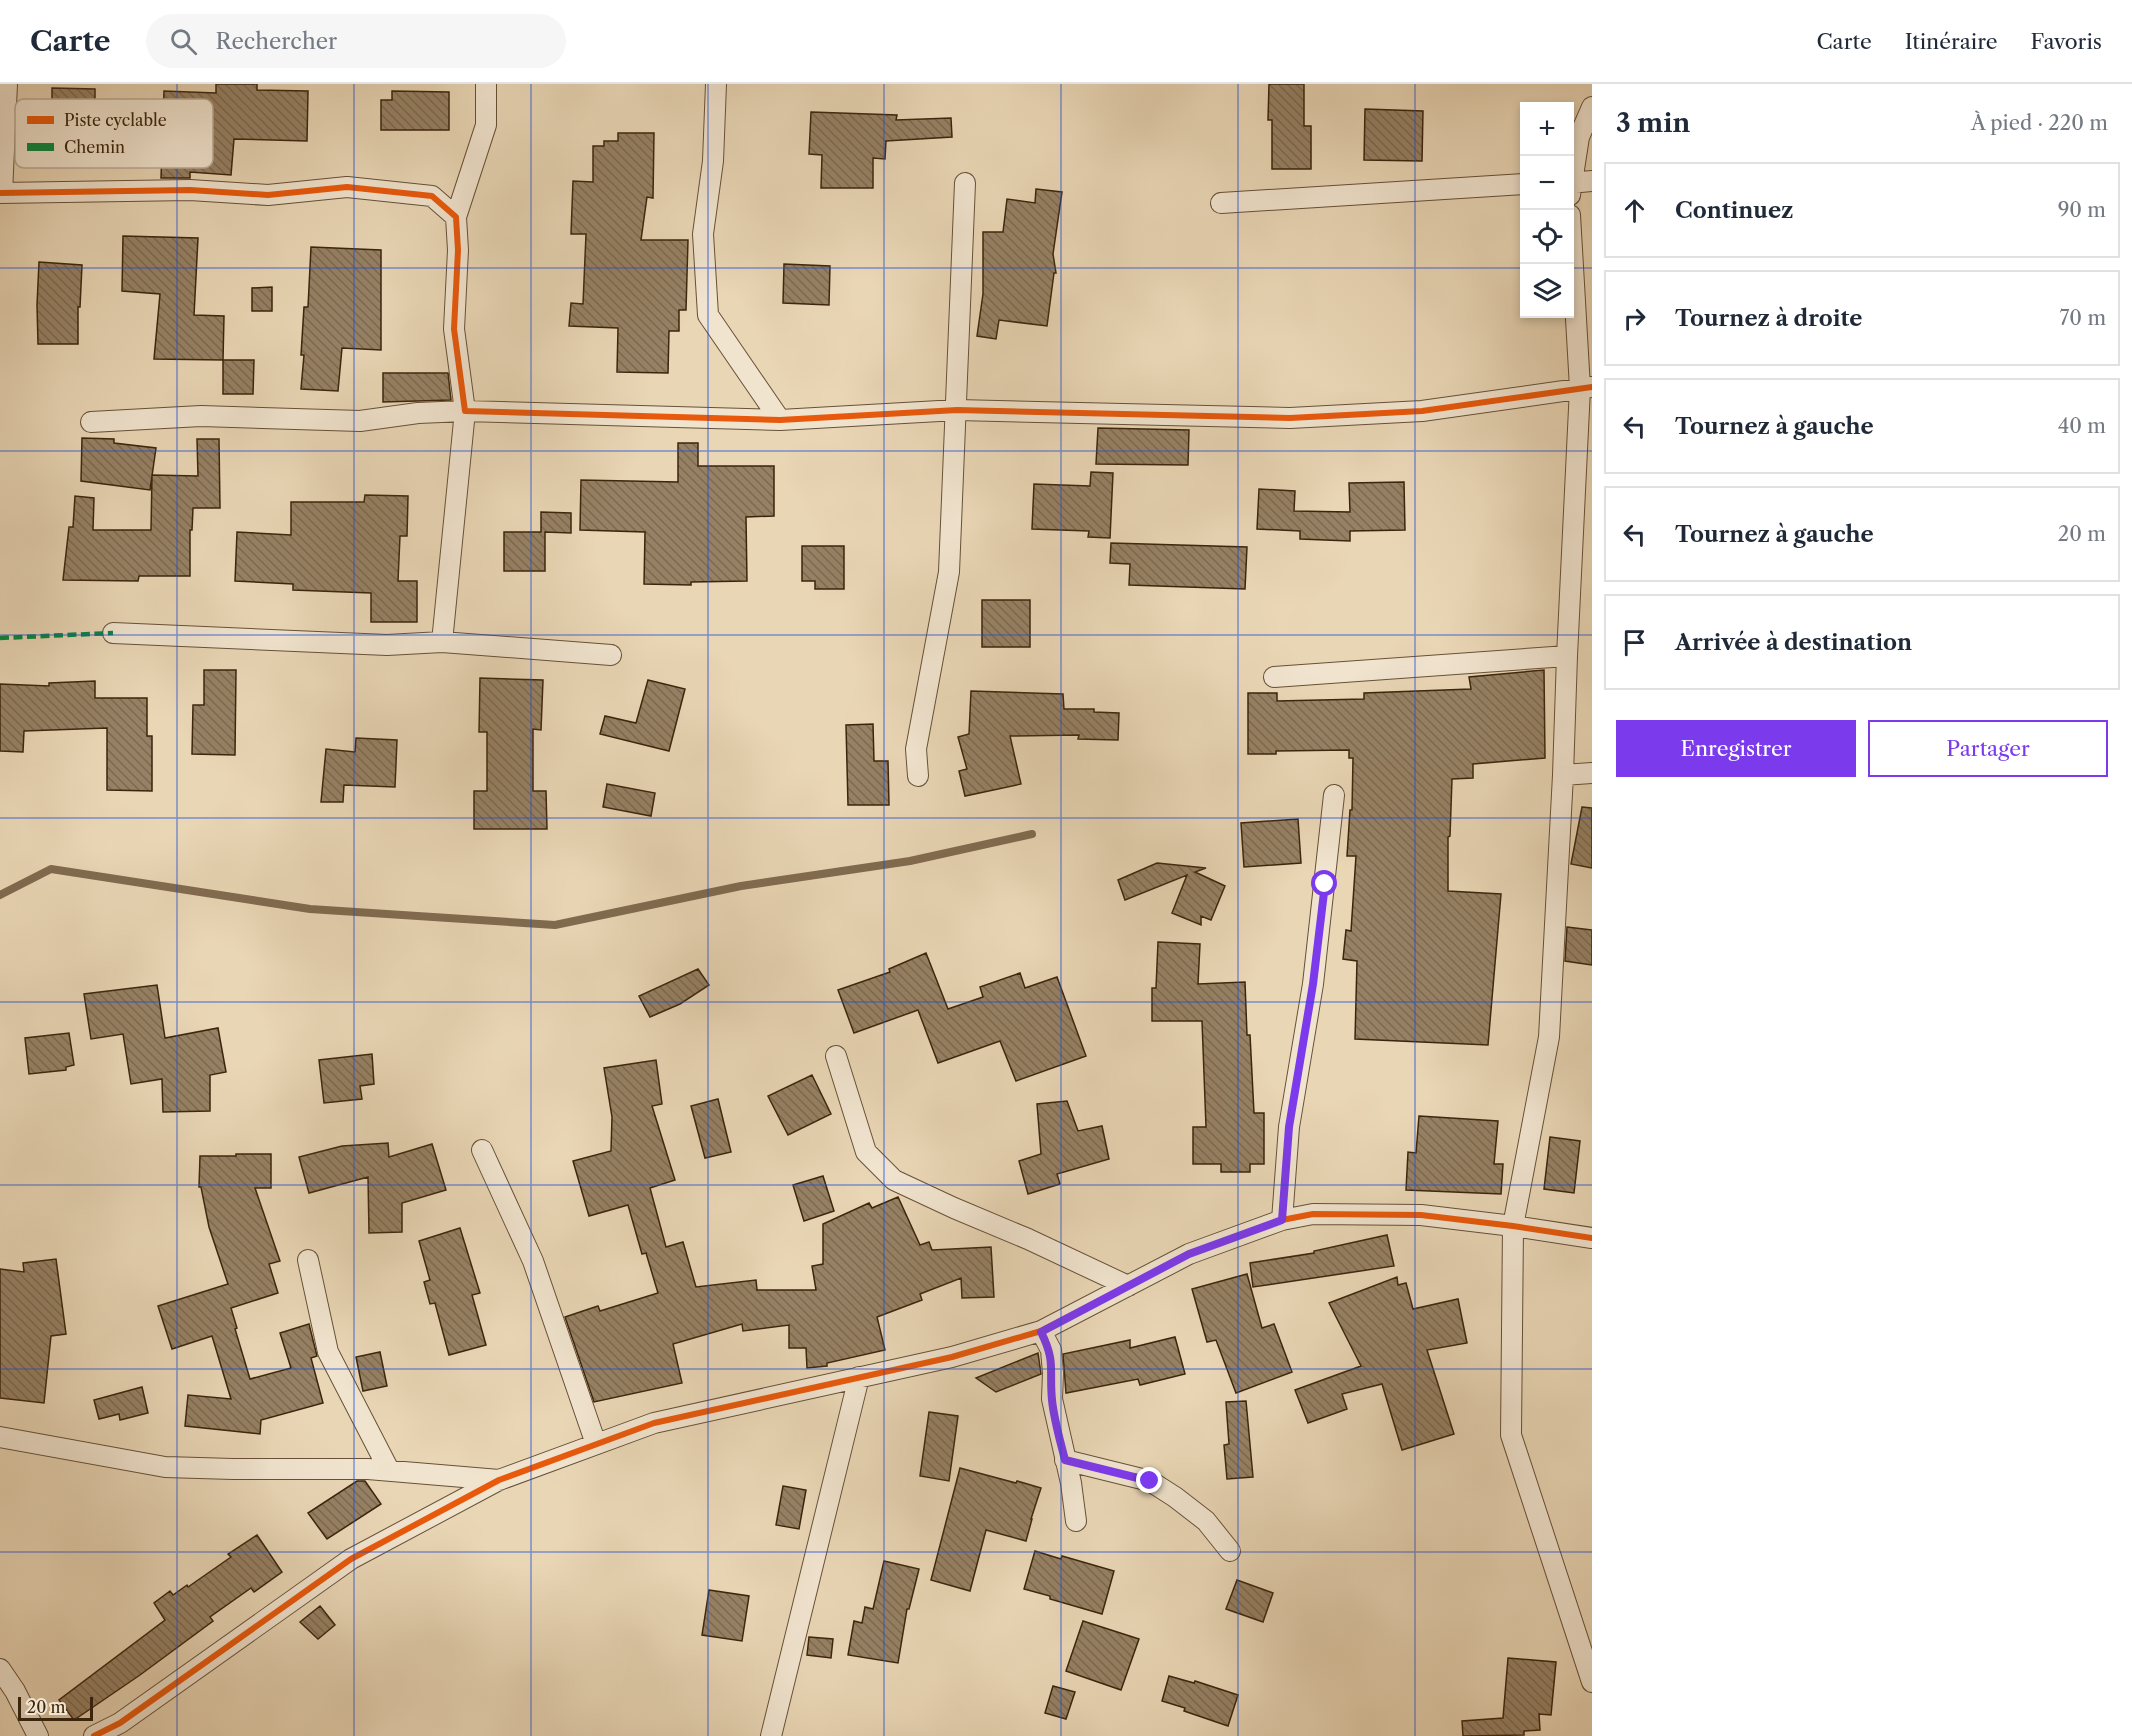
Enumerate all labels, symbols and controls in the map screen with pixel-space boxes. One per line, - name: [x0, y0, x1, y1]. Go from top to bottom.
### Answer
- search box: [146, 14, 566, 68]
- text: Carte: [30, 24, 110, 58]
- icon: search: [167, 25, 200, 58]
- text: Rechercher: [215, 28, 337, 55]
- text: Carte: [1816, 29, 1872, 54]
- text: Itinéraire: [1905, 29, 1998, 54]
- text: Favoris: [2031, 29, 2102, 54]
- legend: [15, 99, 213, 168]
- map controls: [1520, 102, 1574, 318]
- button: +: [1520, 102, 1574, 156]
- text: 3 min: [1616, 107, 1690, 139]
- text: Piste cyclable: [64, 110, 167, 130]
- text: À pied · 220 m: [1971, 111, 2108, 135]
- text: Chemin: [64, 137, 125, 157]
- button: −: [1520, 156, 1574, 210]
- icon: ahead: [1618, 194, 1651, 227]
- text: Continuez: [1675, 197, 1794, 224]
- text: 90 m: [2058, 198, 2106, 222]
- button: locate: [1520, 210, 1574, 264]
- button: layers: [1520, 264, 1574, 318]
- icon: right: [1618, 302, 1651, 335]
- text: Tournez à droite: [1675, 305, 1862, 332]
- text: 70 m: [2060, 306, 2106, 330]
- icon: left: [1618, 410, 1651, 443]
- text: Tournez à gauche: [1675, 413, 1874, 440]
- text: 40 m: [2058, 414, 2106, 438]
- icon: left: [1618, 518, 1651, 551]
- text: Tournez à gauche: [1675, 521, 1874, 548]
- text: 20 m: [2058, 522, 2106, 546]
- icon: arrive: [1618, 626, 1651, 659]
- text: Arrivée à destination: [1675, 629, 1912, 656]
- button: Enregistrer: [1616, 720, 1856, 777]
- button: Partager: [1868, 720, 2108, 777]
- route start: [1311, 870, 1337, 896]
- route end: [1136, 1467, 1162, 1493]
- scale bar: [18, 1694, 93, 1722]
- text: 20 m: [27, 1697, 66, 1717]

